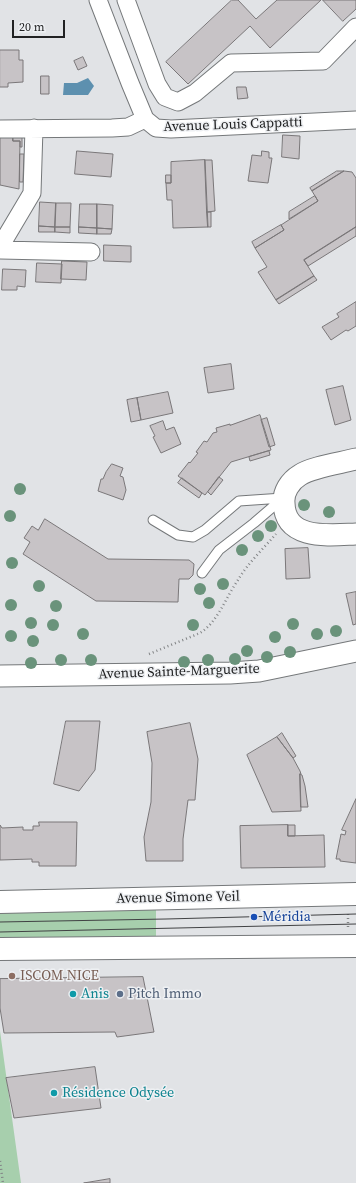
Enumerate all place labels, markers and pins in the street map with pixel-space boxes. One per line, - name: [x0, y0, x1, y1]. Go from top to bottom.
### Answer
- place label: Méridia: [262, 909, 311, 925]
- marker: Méridia: [249, 912, 259, 922]
- place label: ISCOM NICE: [20, 968, 99, 984]
- marker: ISCOM NICE: [7, 971, 17, 981]
- place label: Anis: [81, 986, 109, 1002]
- place label: Pitch Immo: [128, 986, 202, 1002]
- marker: Anis: [68, 989, 78, 999]
- marker: Pitch Immo: [115, 989, 125, 999]
- place label: Résidence Odysée: [62, 1085, 174, 1101]
- marker: Résidence Odysée: [49, 1088, 59, 1098]

